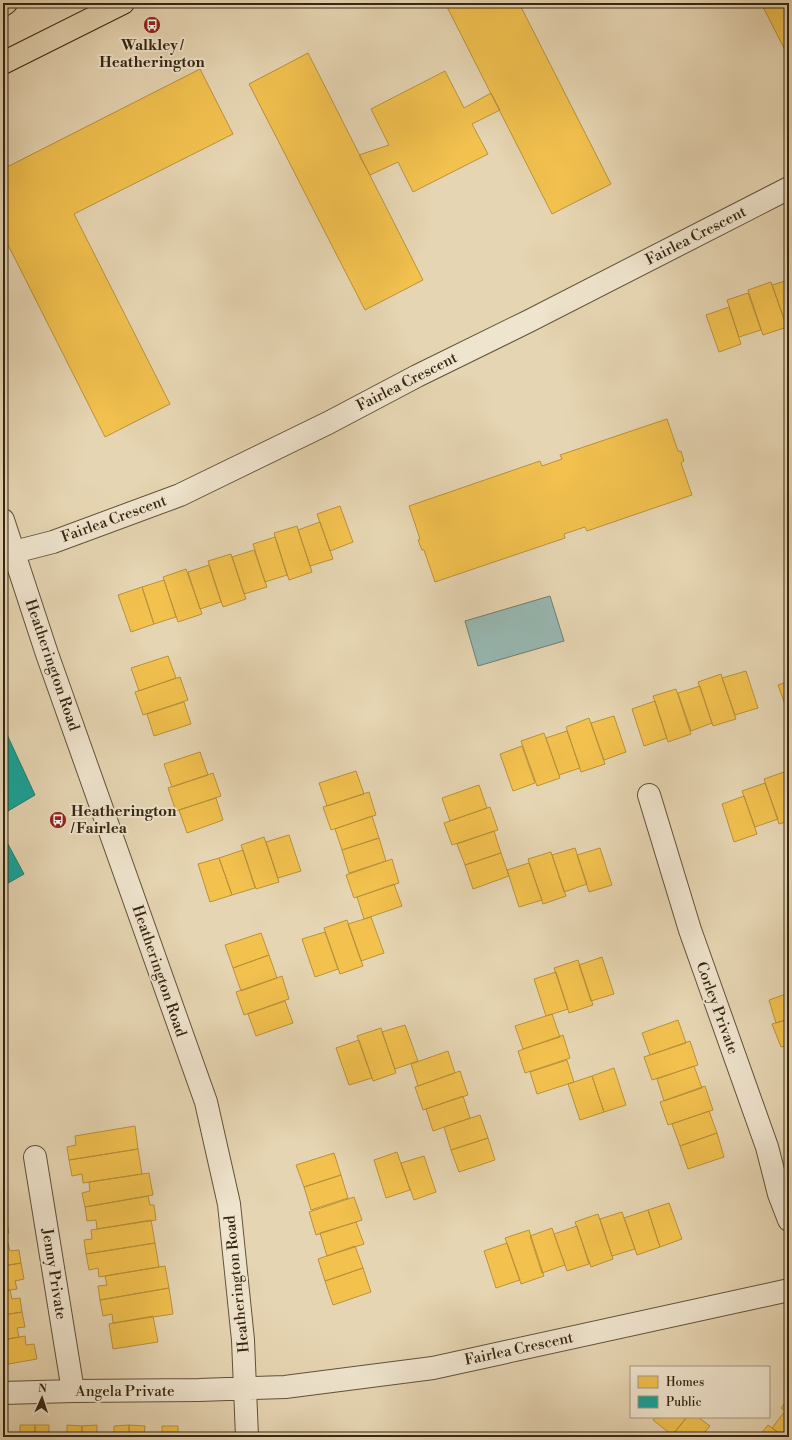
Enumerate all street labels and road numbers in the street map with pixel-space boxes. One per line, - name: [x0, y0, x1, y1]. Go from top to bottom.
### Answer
- street label: Fairlea Crescent: [642, 202, 750, 270]
- street label: Fairlea Crescent: [353, 348, 461, 416]
- street label: Fairlea Crescent: [59, 491, 170, 547]
- street label: Heatherington Road: [21, 597, 84, 734]
- street label: Heatherington Road: [128, 903, 191, 1040]
- street label: Corley Private: [691, 959, 743, 1057]
- street label: Heatherington Road: [220, 1214, 254, 1354]
- street label: Jenny Private: [37, 1226, 71, 1321]
- street label: Fairlea Crescent: [463, 1328, 576, 1370]
- street label: Angela Private: [74, 1382, 175, 1401]

